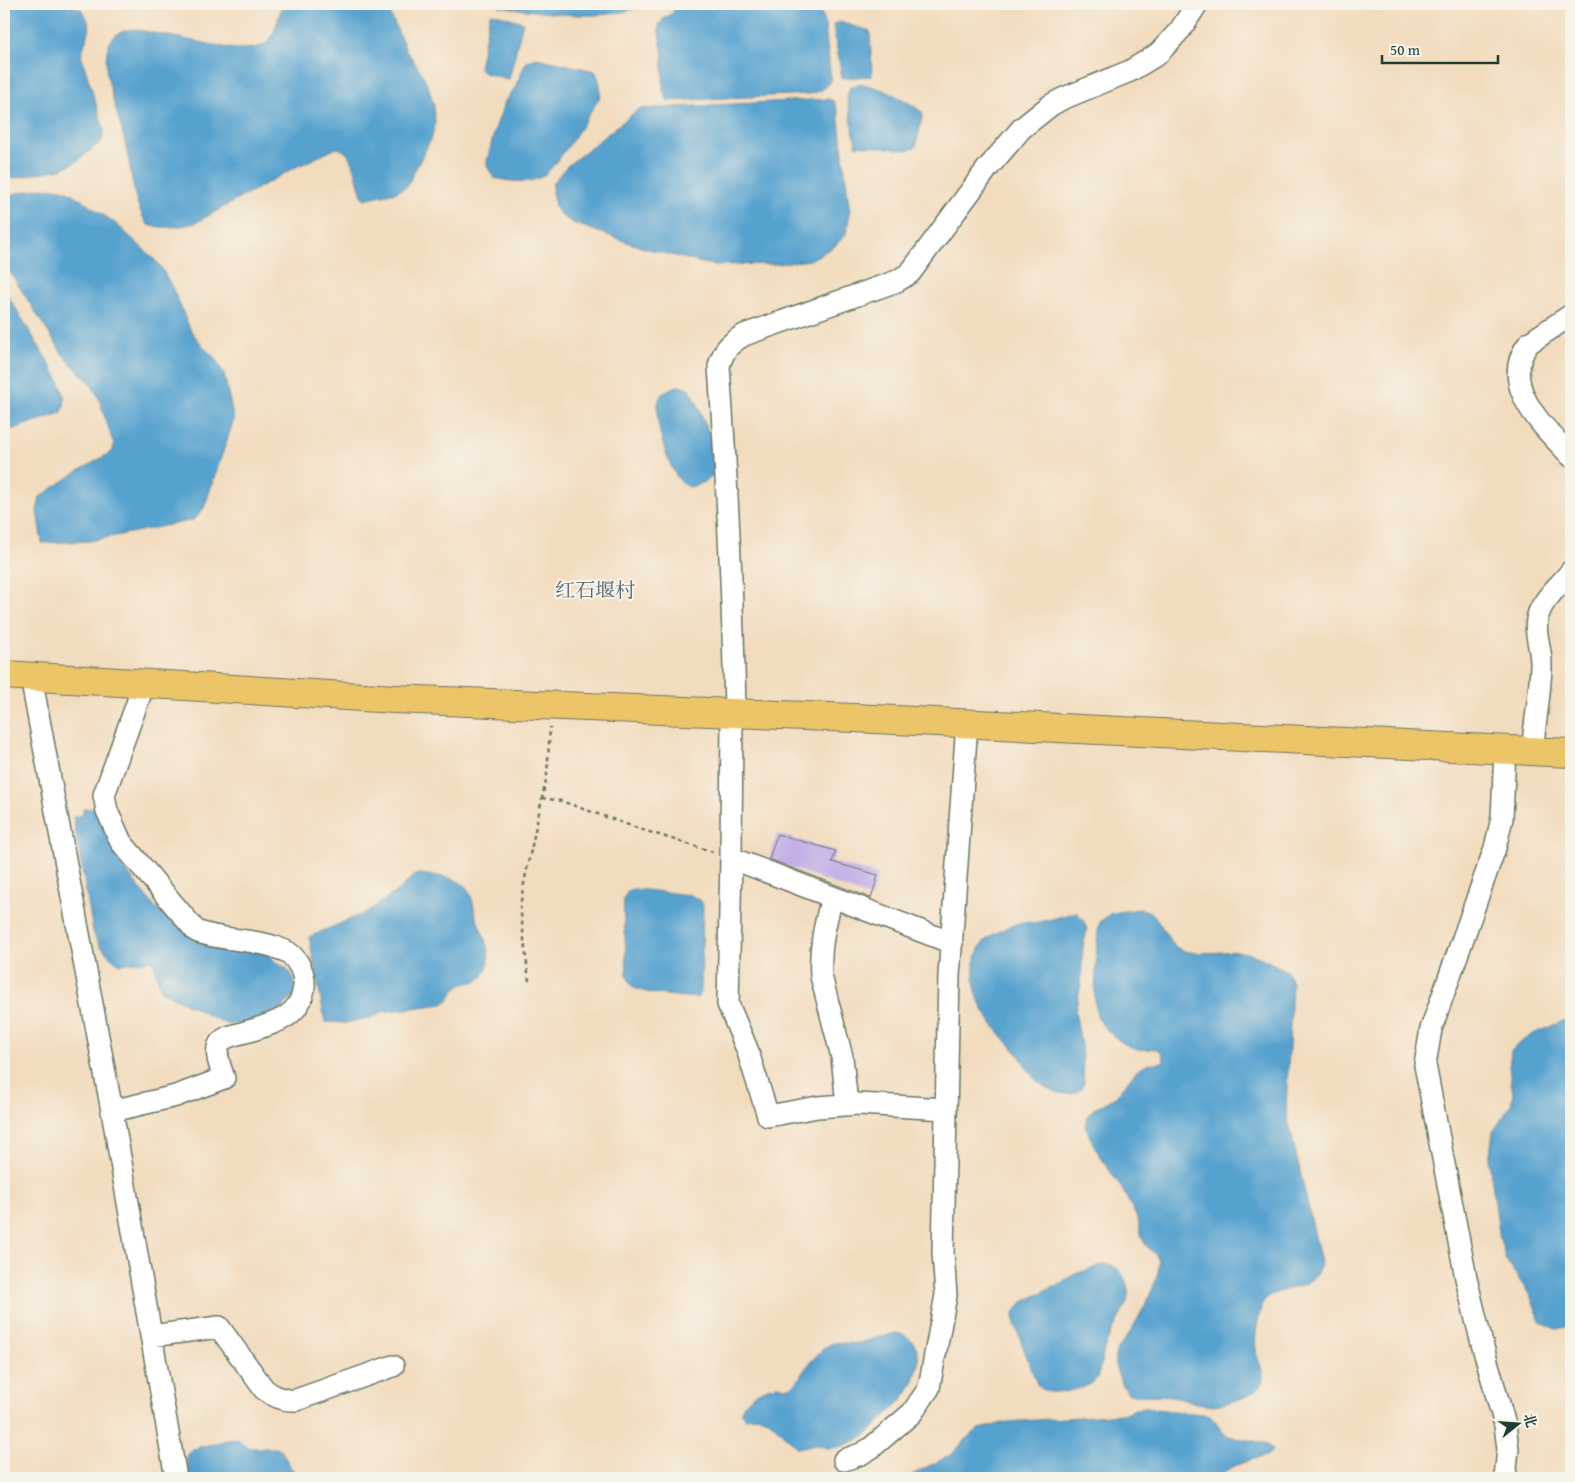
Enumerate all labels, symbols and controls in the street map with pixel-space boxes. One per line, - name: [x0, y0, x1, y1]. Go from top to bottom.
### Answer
- scale bar: [1382, 32, 1499, 64]
- text: 50 m: [1390, 39, 1421, 60]
- district label: 红石堰村: [555, 575, 635, 604]
- north arrow: [1492, 1400, 1542, 1450]
- text: 北: [1519, 1411, 1542, 1430]

